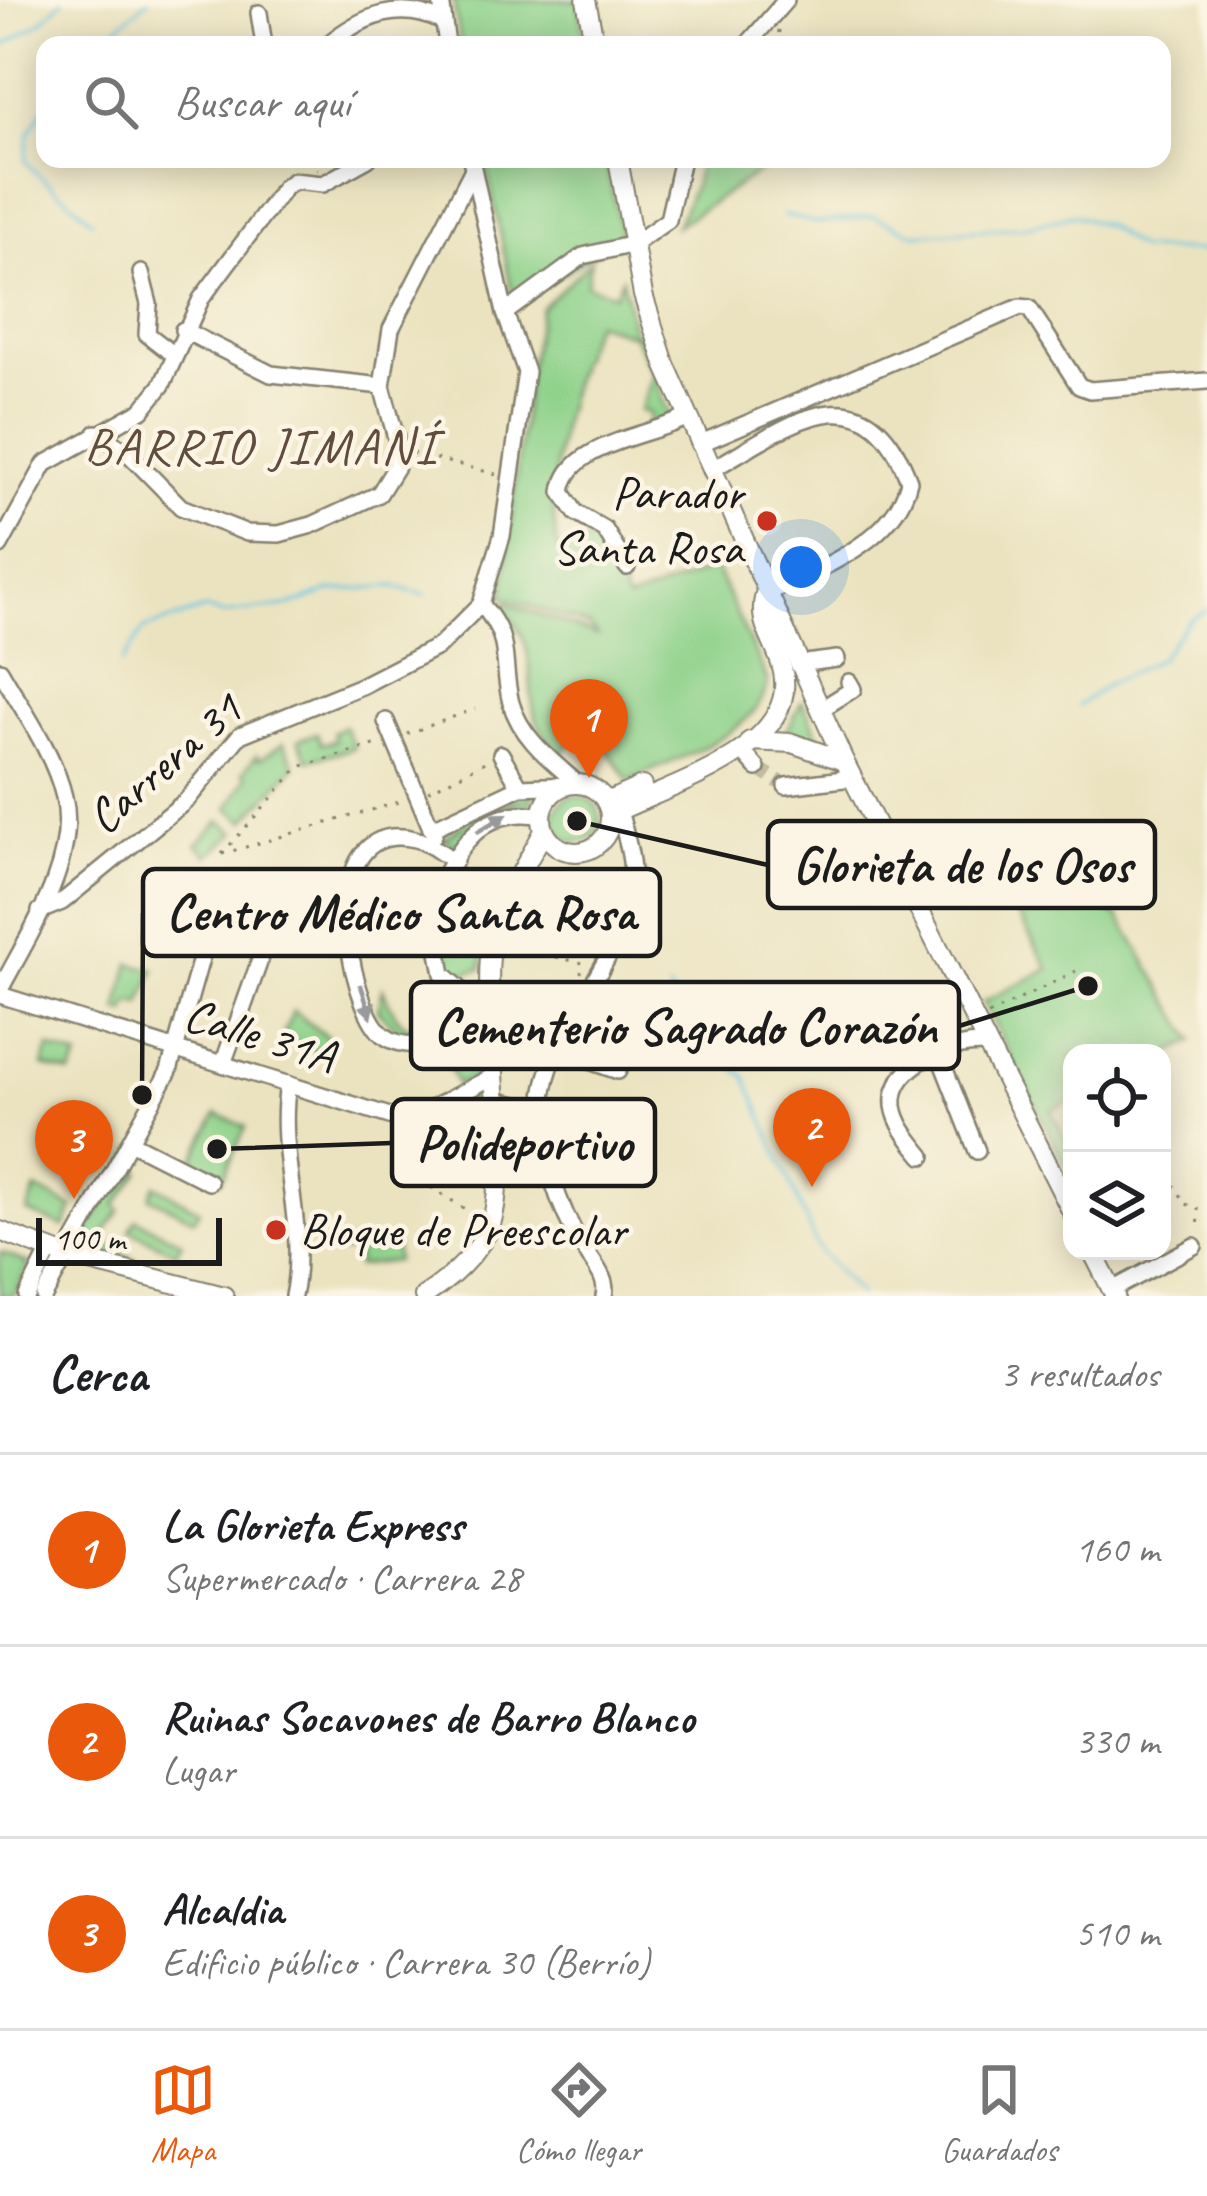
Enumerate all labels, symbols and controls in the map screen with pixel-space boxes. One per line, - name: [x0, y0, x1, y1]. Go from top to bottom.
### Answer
- search box: [36, 36, 1171, 168]
- icon: search: [78, 69, 144, 135]
- text: Buscar aquí: [174, 74, 350, 131]
- district label: BARRIO JIMANÍ: [84, 414, 445, 478]
- place label: Parador Santa Rosa: [553, 463, 747, 578]
- marker: Parador Santa Rosa: [754, 508, 780, 534]
- your location: [771, 537, 831, 597]
- street label: Carrera 31: [74, 678, 256, 847]
- pin: 1: [550, 679, 628, 778]
- one-way arrow: [475, 813, 508, 835]
- callout: Glorieta de los Osos: [768, 821, 1155, 908]
- text: Glorieta de los Osos: [793, 833, 1136, 897]
- callout: Centro Médico Santa Rosa: [143, 869, 660, 956]
- text: Centro Médico Santa Rosa: [166, 881, 640, 945]
- callout: Cementerio Sagrado Corazón: [411, 982, 959, 1069]
- one-way arrow: [358, 983, 377, 1020]
- street label: Calle 31A: [177, 984, 344, 1087]
- text: Cementerio Sagrado Corazón: [433, 995, 938, 1059]
- map controls: [1063, 1044, 1171, 1260]
- button: locate: [1063, 1044, 1171, 1152]
- pin: 2: [773, 1088, 851, 1187]
- callout: Polideportivo: [392, 1099, 655, 1186]
- pin: 3: [35, 1100, 113, 1199]
- text: Polideportivo: [416, 1111, 635, 1175]
- button: layers: [1063, 1152, 1171, 1260]
- place label: Bloque de Preescolar: [300, 1200, 630, 1260]
- scale bar: [36, 1212, 222, 1265]
- marker: Bloque de Preescolar: [263, 1217, 289, 1243]
- text: 100 m: [54, 1218, 125, 1260]
- text: Cerca: [48, 1342, 147, 1406]
- text: 3 resultados: [1000, 1350, 1159, 1399]
- text: La Glorieta Express: [162, 1497, 463, 1554]
- text: 1: [78, 1525, 96, 1574]
- text: 160 m: [1075, 1525, 1159, 1574]
- text: Supermercado · Carrera 28: [162, 1554, 521, 1603]
- text: Ruinas Socavones de Barro Blanco: [162, 1689, 694, 1746]
- text: 2: [78, 1717, 96, 1766]
- text: 330 m: [1075, 1717, 1159, 1766]
- text: Lugar: [162, 1746, 235, 1795]
- text: Alcaldia: [162, 1881, 283, 1938]
- text: 3: [78, 1909, 96, 1958]
- text: 510 m: [1075, 1909, 1159, 1958]
- text: Edificio público · Carrera 30 (Berrío): [162, 1938, 650, 1987]
- tab: Mapa: [150, 2057, 216, 2171]
- tab: Cómo llegar: [516, 2057, 641, 2171]
- tab: Guardados: [941, 2057, 1057, 2171]

